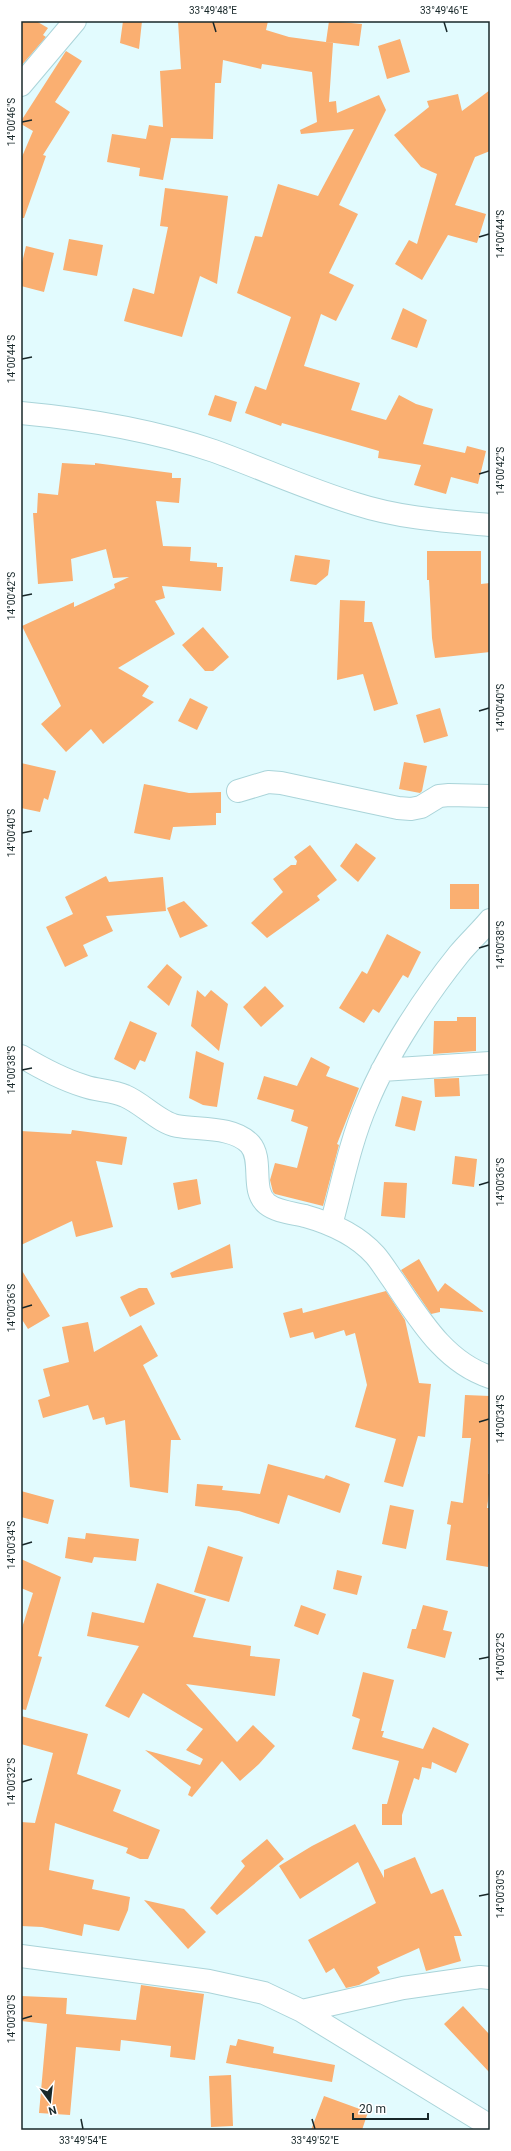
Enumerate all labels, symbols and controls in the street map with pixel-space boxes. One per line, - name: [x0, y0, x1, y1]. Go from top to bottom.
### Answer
- text: 33°49'48"E: [189, 5, 237, 16]
- text: 33°49'46"E: [420, 5, 468, 16]
- text: 14°00'46"S: [6, 98, 17, 146]
- text: 14°00'44"S: [495, 210, 506, 258]
- text: 14°00'44"S: [6, 335, 17, 383]
- text: 14°00'42"S: [495, 447, 506, 495]
- text: 14°00'42"S: [6, 572, 17, 620]
- text: 14°00'40"S: [495, 684, 506, 732]
- text: 14°00'40"S: [6, 809, 17, 857]
- text: 14°00'38"S: [495, 921, 506, 969]
- text: 14°00'38"S: [6, 1046, 17, 1094]
- text: 14°00'36"S: [495, 1158, 506, 1206]
- text: 14°00'36"S: [6, 1284, 17, 1332]
- text: 14°00'34"S: [495, 1395, 506, 1443]
- text: 14°00'34"S: [6, 1521, 17, 1569]
- text: 14°00'32"S: [495, 1633, 506, 1681]
- text: 14°00'32"S: [6, 1758, 17, 1806]
- text: 14°00'30"S: [495, 1870, 506, 1918]
- text: 14°00'30"S: [6, 1995, 17, 2043]
- north arrow: [30, 2081, 70, 2121]
- scale bar: [353, 2095, 428, 2121]
- text: 20 m: [359, 2102, 386, 2116]
- text: N: [47, 2103, 58, 2118]
- text: 33°49'54"E: [59, 2135, 107, 2146]
- text: 33°49'52"E: [291, 2135, 339, 2146]

